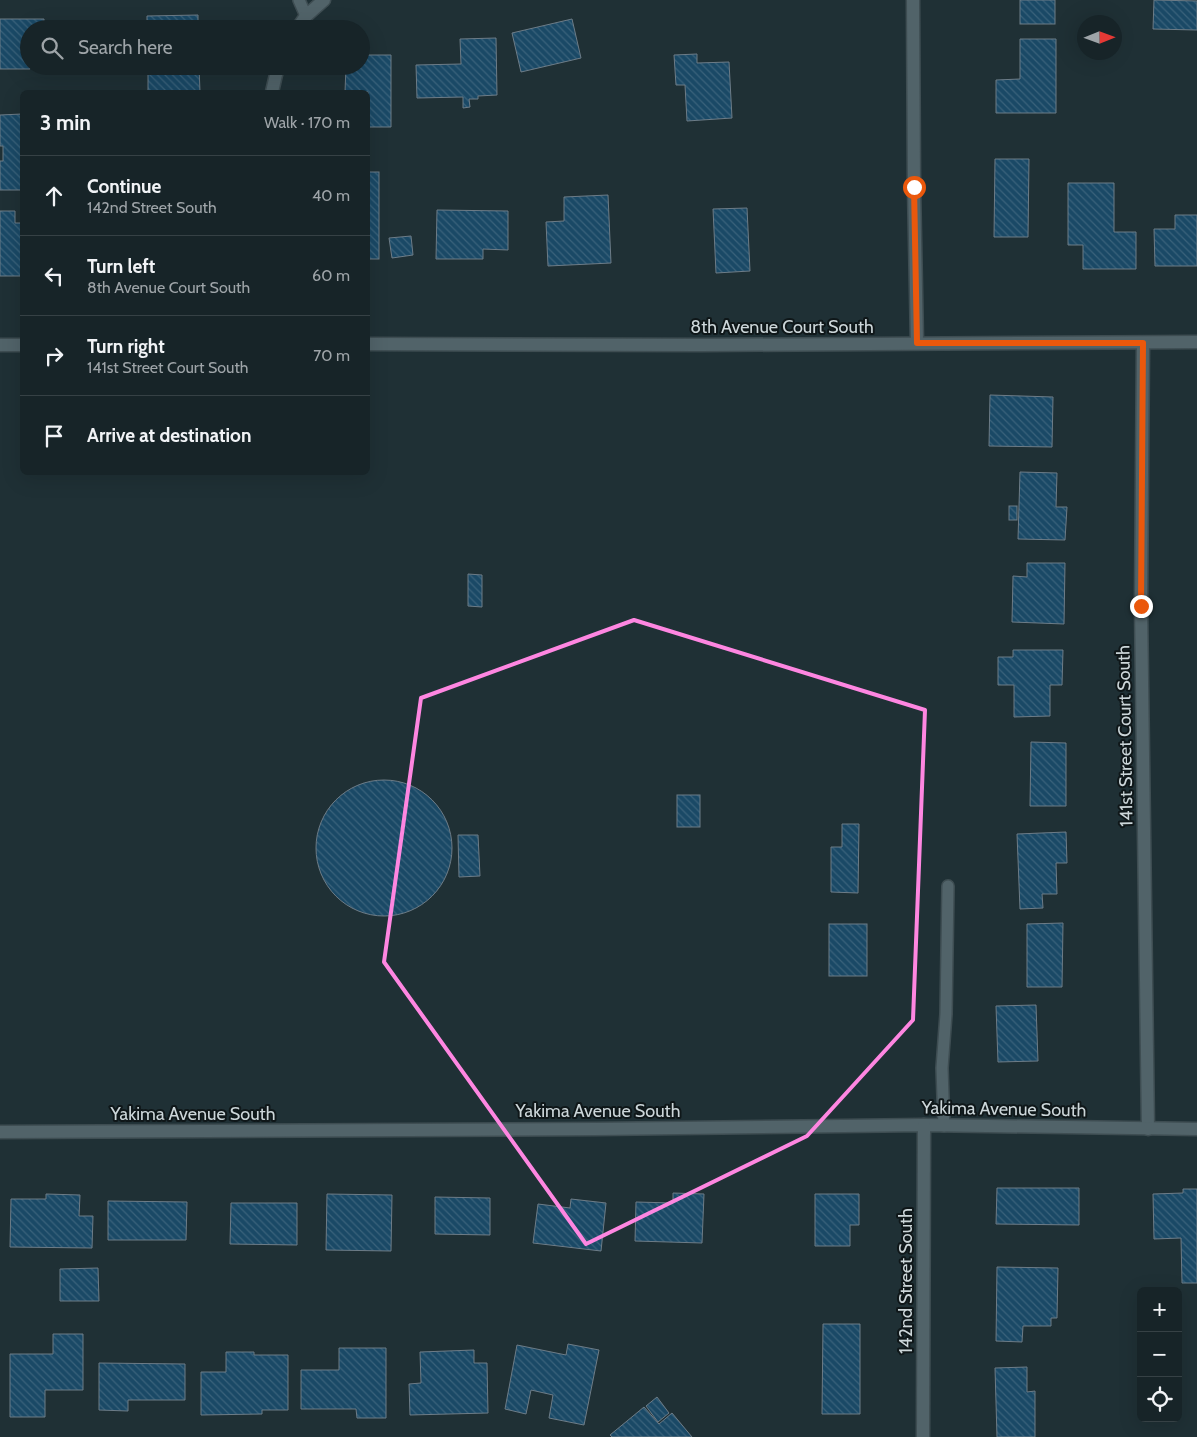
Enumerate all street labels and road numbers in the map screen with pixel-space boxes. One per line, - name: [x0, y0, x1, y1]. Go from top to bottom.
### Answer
- street label: 8th Avenue Court South: [690, 316, 874, 338]
- street label: 141st Street Court South: [1112, 645, 1138, 827]
- street label: Yakima Avenue South: [920, 1097, 1087, 1121]
- street label: Yakima Avenue South: [515, 1100, 680, 1122]
- street label: Yakima Avenue South: [110, 1103, 275, 1125]
- street label: 142nd Street South: [895, 1208, 917, 1354]

